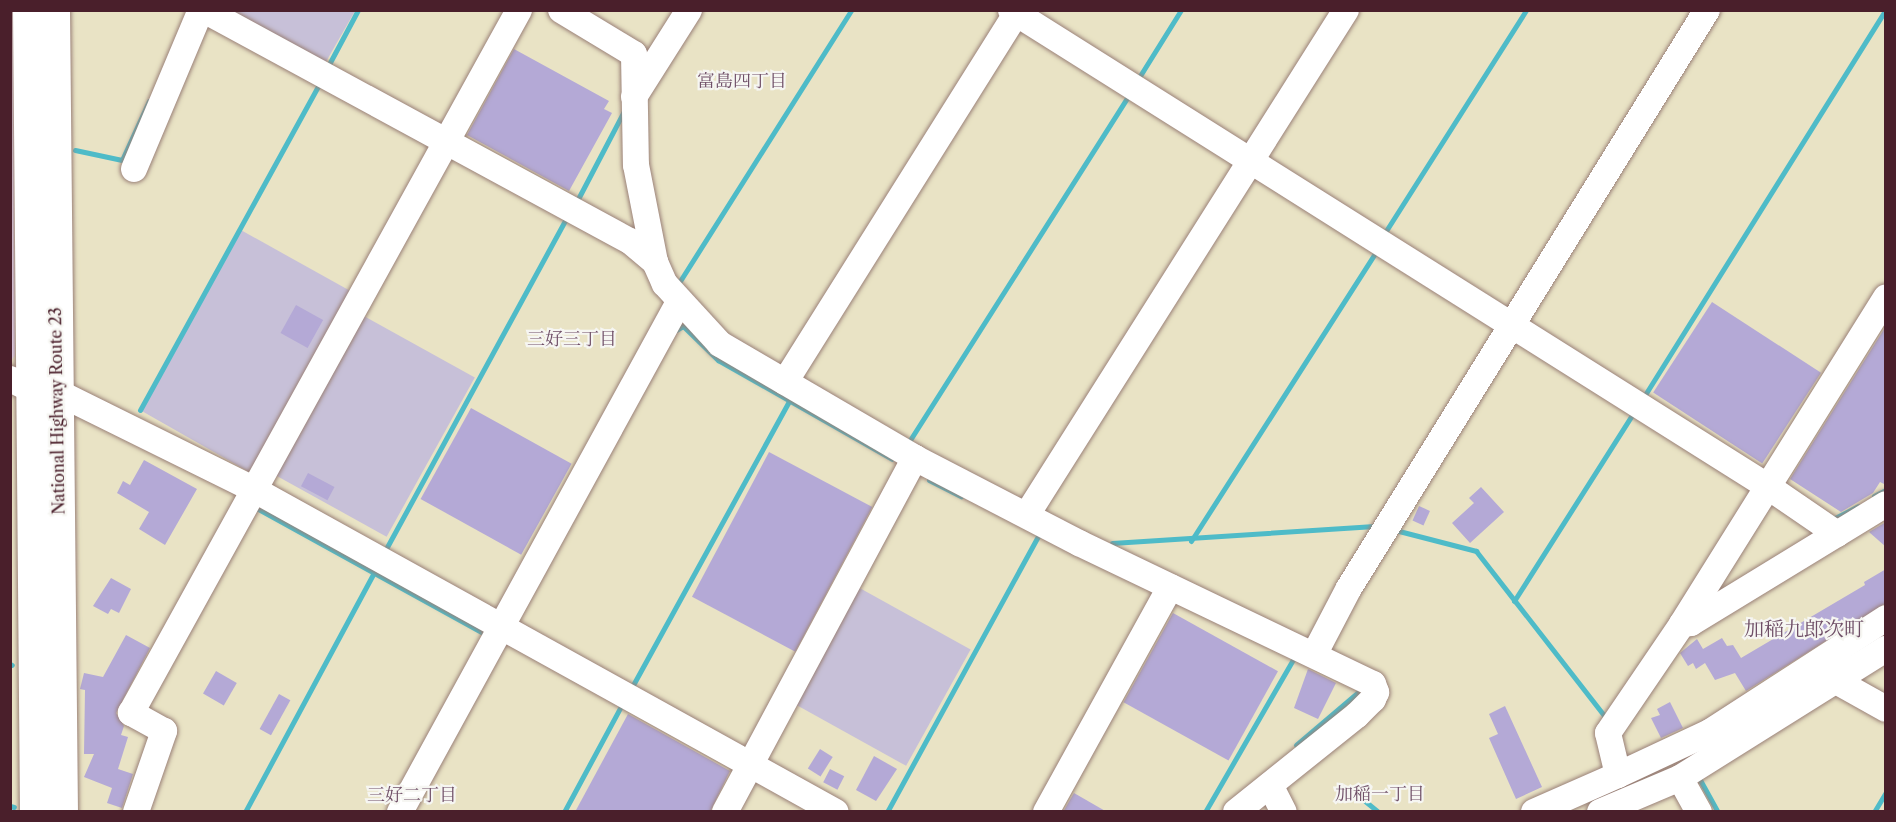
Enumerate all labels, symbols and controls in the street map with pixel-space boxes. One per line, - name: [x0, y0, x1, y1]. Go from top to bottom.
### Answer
- district label: 富島四丁目: [697, 70, 787, 92]
- street label: National Highway Route 23: [46, 307, 68, 515]
- district label: 三好三丁目: [527, 328, 617, 350]
- district label: 加稲九郎次町: [1744, 617, 1864, 641]
- district label: 加稲一丁目: [1335, 783, 1425, 805]
- district label: 三好二丁目: [367, 784, 457, 806]

